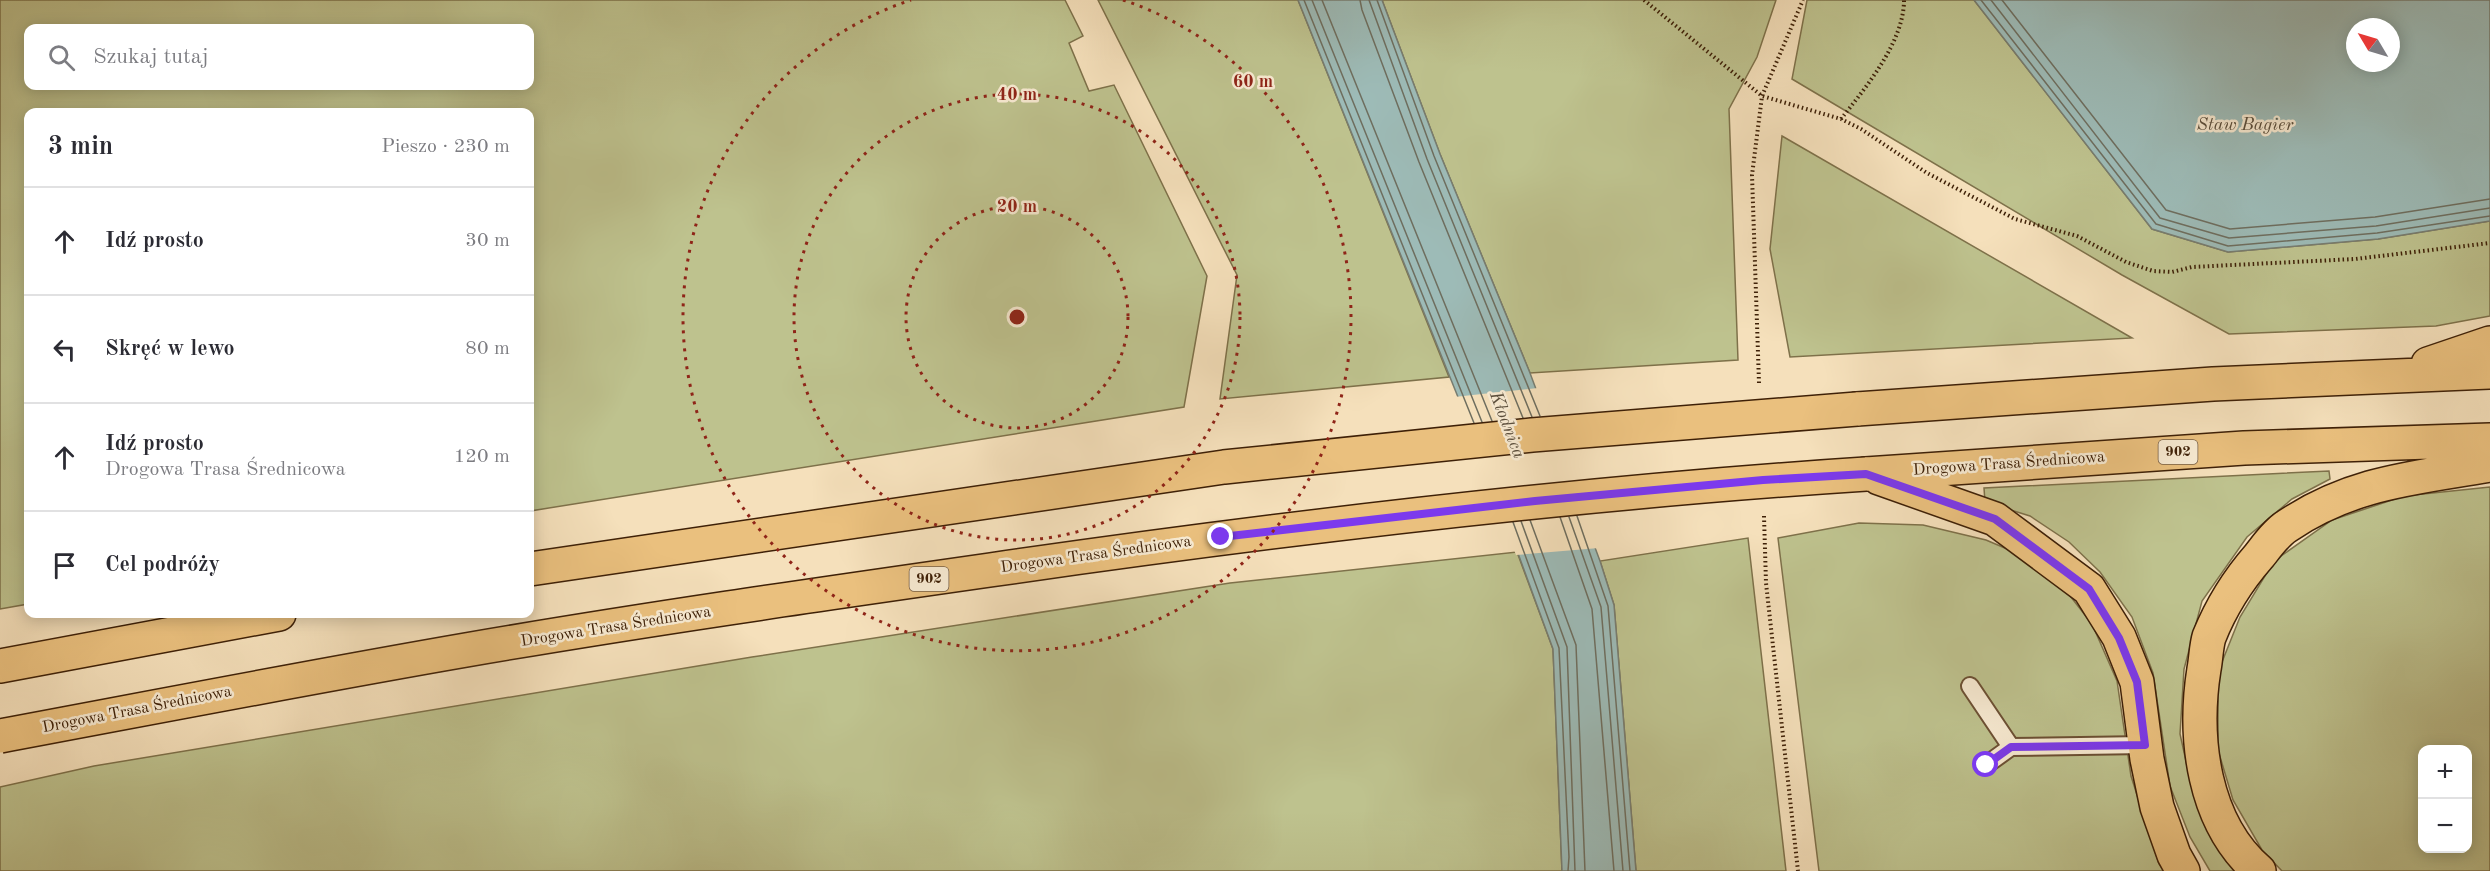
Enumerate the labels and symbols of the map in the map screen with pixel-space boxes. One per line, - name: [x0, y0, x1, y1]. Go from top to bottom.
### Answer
- north arrow: [2346, 18, 2400, 72]
- text: 60 m: [1233, 73, 1273, 91]
- text: 40 m: [997, 86, 1037, 104]
- water label: Staw Bagier: [2197, 116, 2294, 134]
- text: 20 m: [997, 198, 1037, 216]
- centre of rings: [1007, 307, 1027, 327]
- water label: Kłodnica: [1486, 388, 1528, 461]
- road number: 902: [2158, 440, 2198, 464]
- street label: Drogowa Trasa Średnicowa: [1912, 444, 2106, 479]
- route end: [1207, 523, 1233, 549]
- street label: Drogowa Trasa Średnicowa: [999, 529, 1192, 576]
- road number: 902: [910, 567, 948, 591]
- street label: Drogowa Trasa Średnicowa: [519, 599, 712, 650]
- street label: Drogowa Trasa Średnicowa: [40, 679, 233, 736]
- route start: [1972, 751, 1998, 777]

